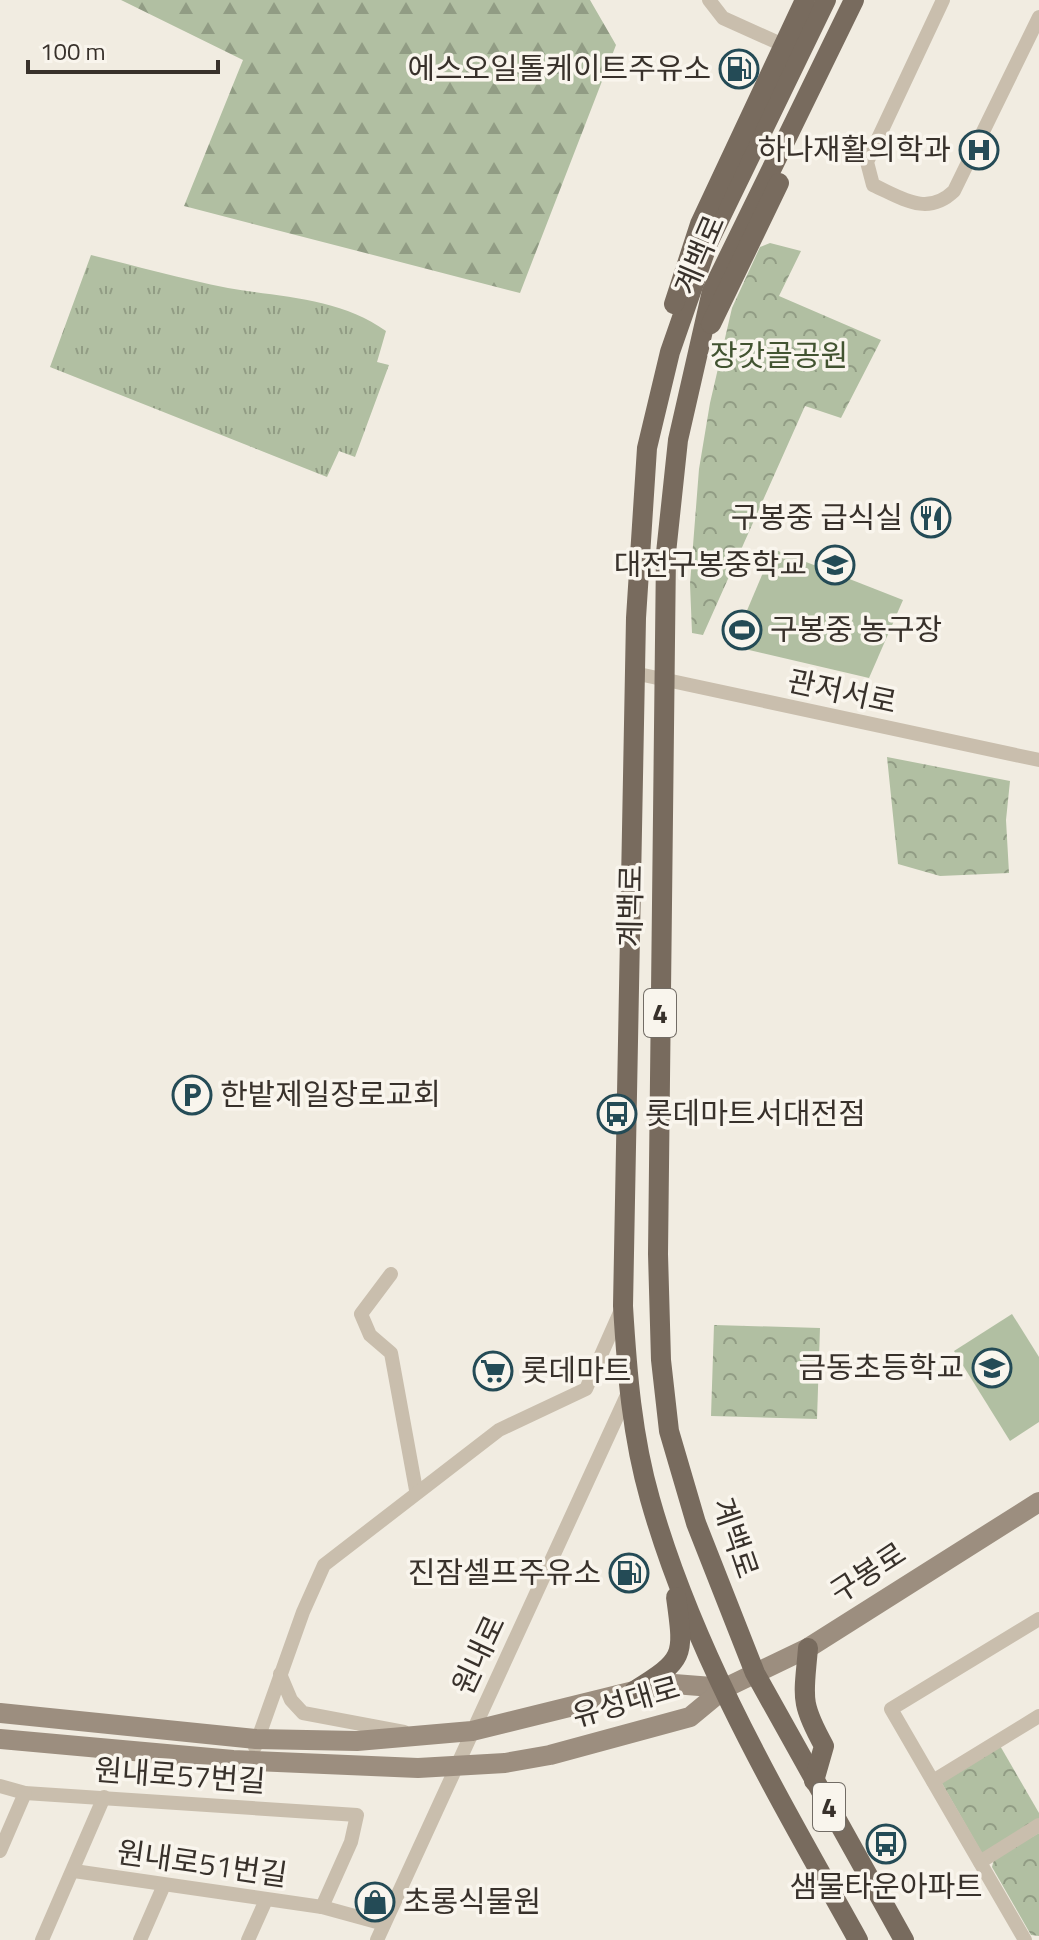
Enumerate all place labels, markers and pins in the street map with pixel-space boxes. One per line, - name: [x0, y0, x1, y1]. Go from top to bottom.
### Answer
- place label: 에스오일톨케이트주유소: [407, 45, 711, 91]
- fuel station icon: 에스오일톨케이트주유소: [718, 48, 760, 90]
- place label: 하나재활의학과: [758, 126, 951, 172]
- hospital icon: 하나재활의학과: [958, 129, 1000, 171]
- place label: 구봉중 급식실: [731, 494, 903, 540]
- restaurant icon: 구봉중 급식실: [910, 497, 952, 539]
- place label: 대전구봉중학교: [614, 541, 807, 587]
- school or university icon: 대전구봉중학교: [814, 544, 856, 586]
- place label: 구봉중 농구장: [770, 606, 942, 652]
- sports icon: 구봉중 농구장: [721, 609, 763, 651]
- place label: 한밭제일장로교회: [220, 1071, 441, 1117]
- parking icon: 한밭제일장로교회: [171, 1074, 213, 1116]
- place label: 롯데마트서대전점: [645, 1090, 866, 1136]
- bus stop icon: 롯데마트서대전점: [596, 1093, 638, 1135]
- place label: 금동초등학교: [798, 1344, 964, 1390]
- place label: 롯데마트: [521, 1347, 631, 1393]
- school or university icon: 금동초등학교: [971, 1347, 1013, 1389]
- supermarket icon: 롯데마트: [472, 1350, 514, 1392]
- place label: 진잠셀프주유소: [408, 1549, 601, 1595]
- fuel station icon: 진잠셀프주유소: [608, 1552, 650, 1594]
- bus stop icon: 샘물타운아파트: [865, 1823, 907, 1865]
- place label: 샘물타운아파트: [789, 1863, 983, 1909]
- place label: 초롱식물원: [403, 1878, 541, 1924]
- shop icon: 초롱식물원: [354, 1881, 396, 1923]

